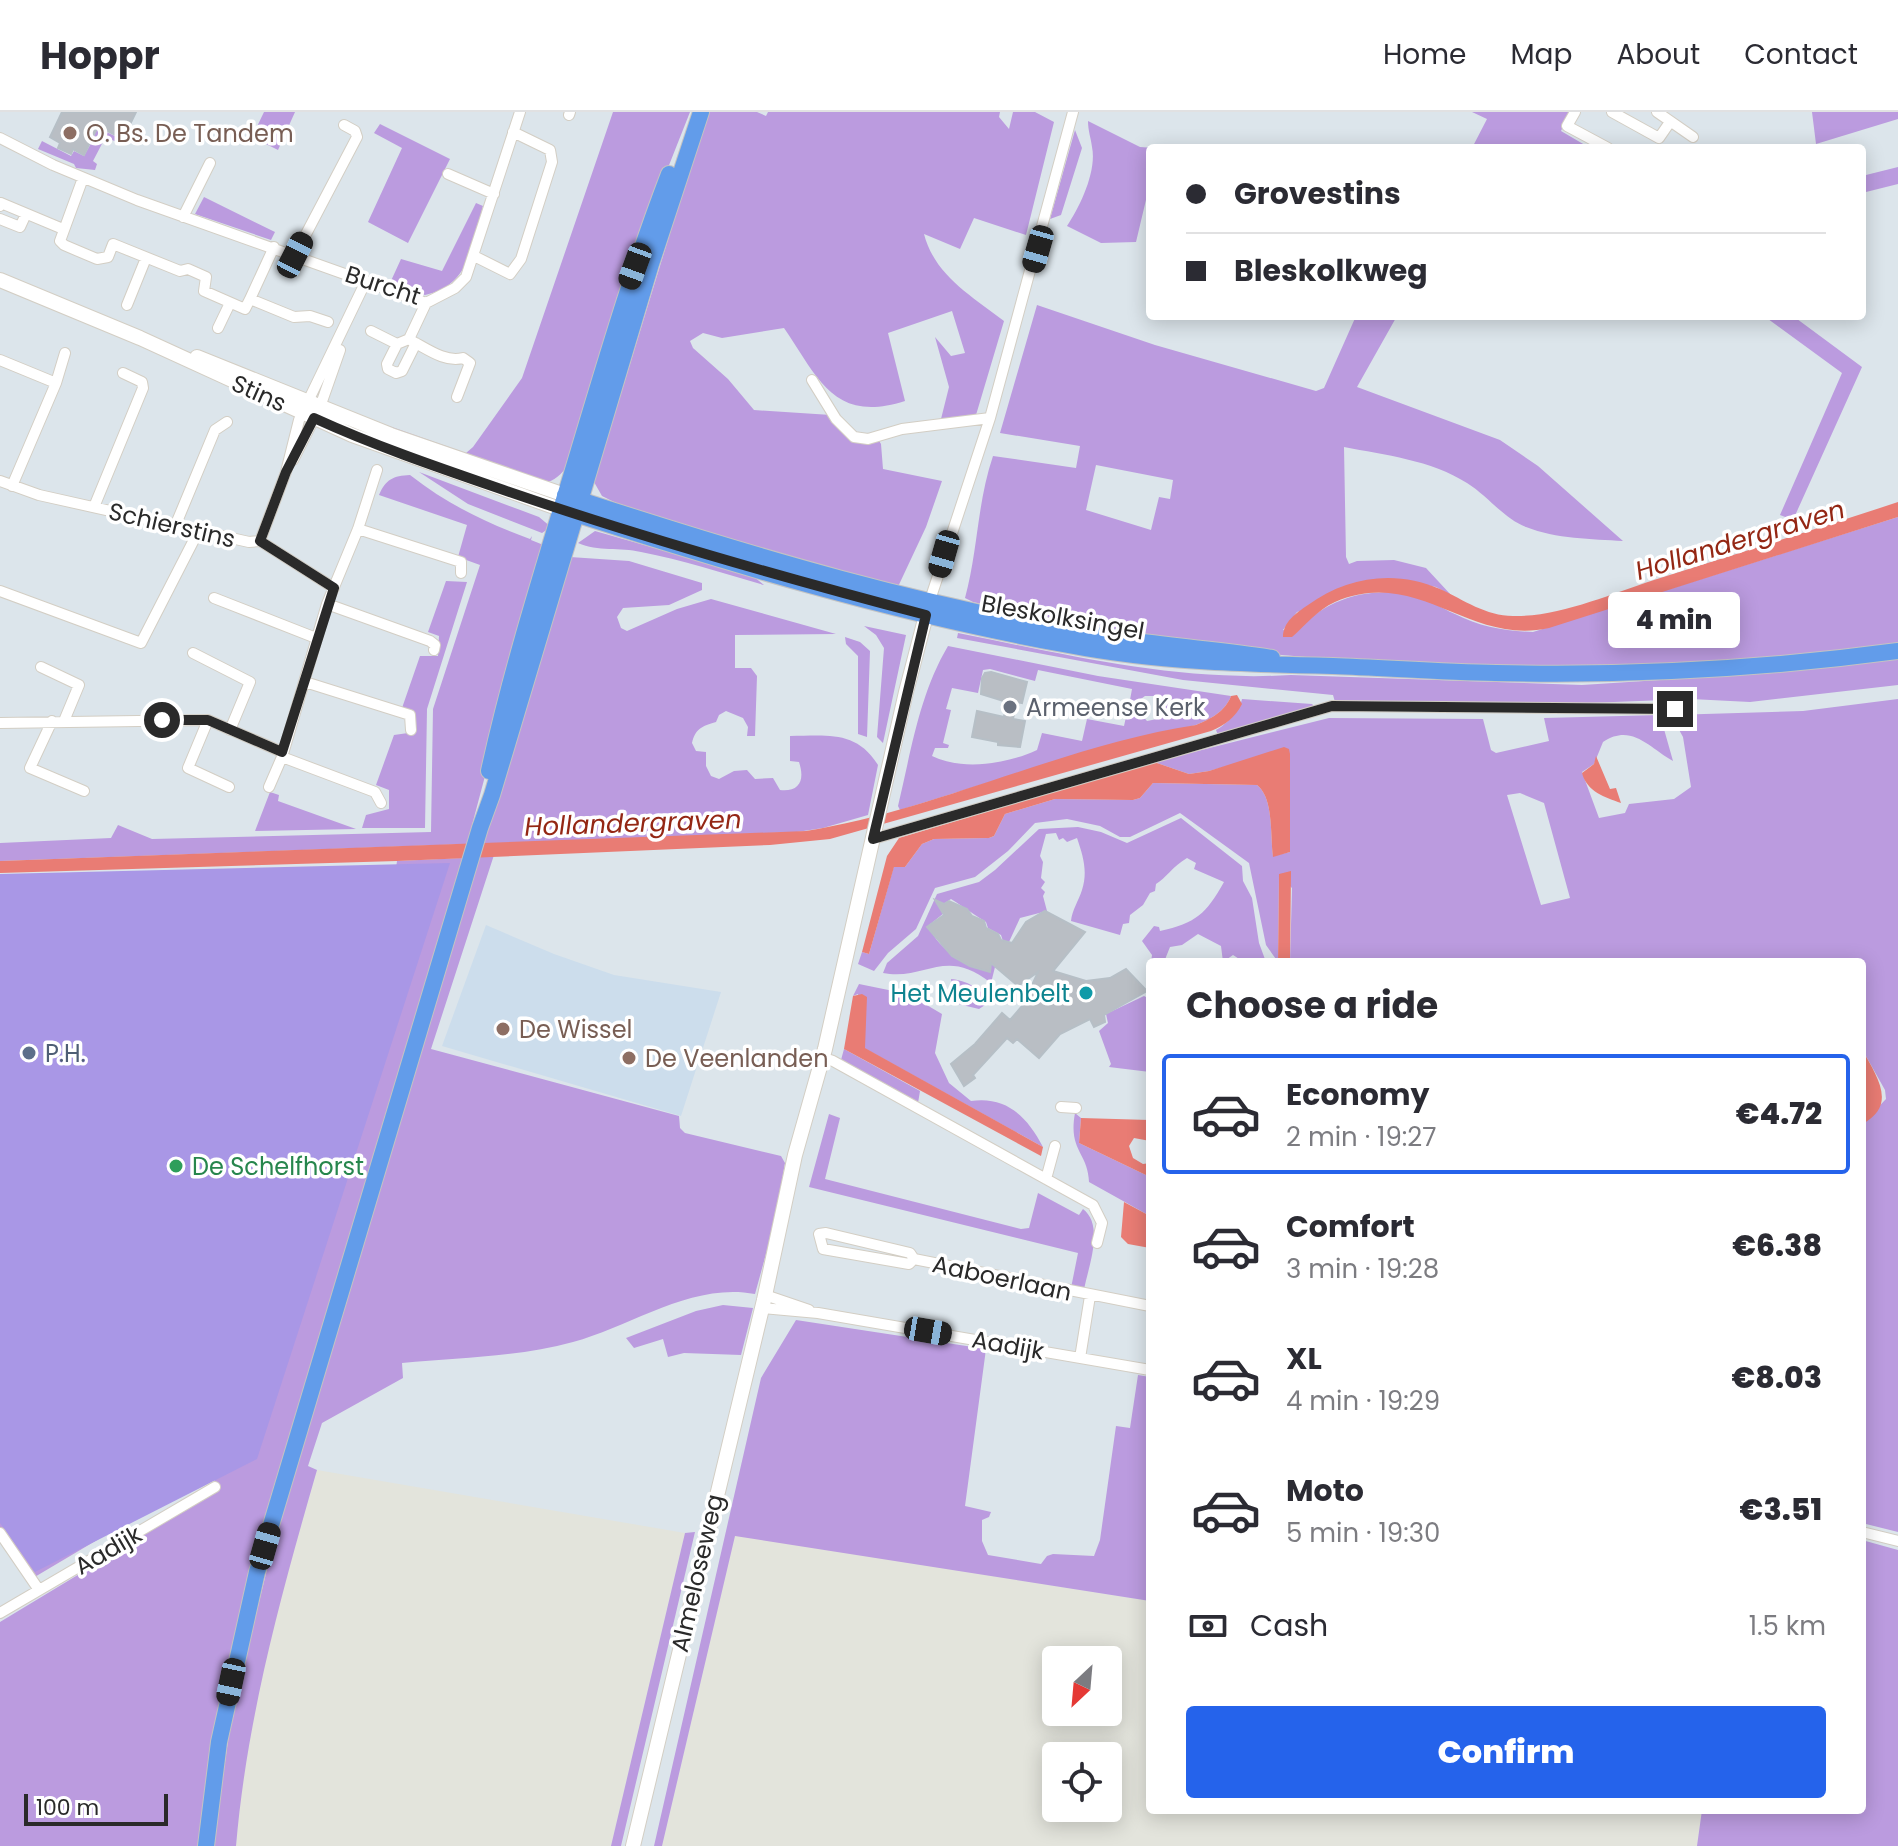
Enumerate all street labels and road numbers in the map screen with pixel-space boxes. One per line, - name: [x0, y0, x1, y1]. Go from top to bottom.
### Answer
- street label: Burcht: [341, 257, 425, 313]
- street label: Stins: [226, 366, 292, 420]
- street label: Schierstins: [106, 494, 238, 556]
- street label: Bleskolksingel: [979, 586, 1147, 648]
- street label: Aaboerlaan: [929, 1247, 1075, 1309]
- street label: Aadijk: [969, 1322, 1047, 1368]
- street label: Almeloseweg: [663, 1491, 731, 1655]
- street label: Aadijk: [68, 1517, 148, 1583]

